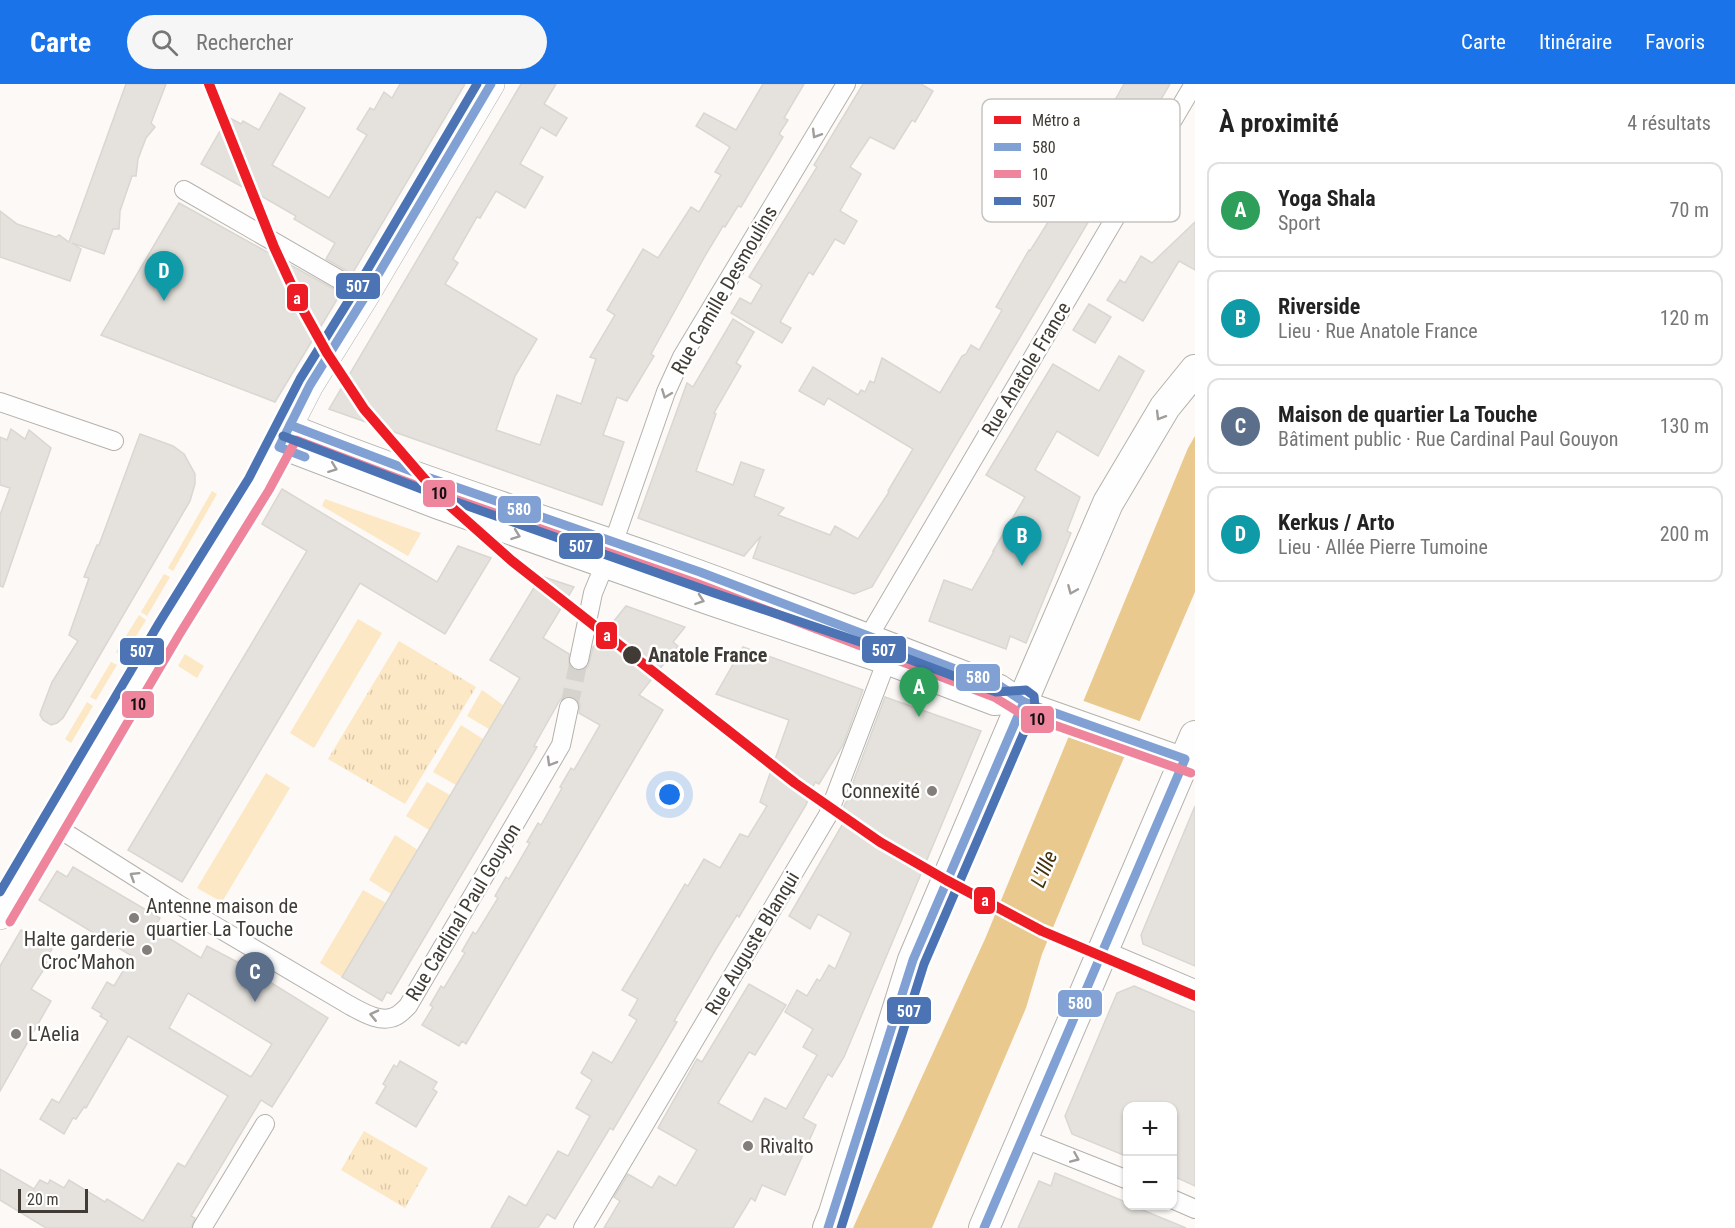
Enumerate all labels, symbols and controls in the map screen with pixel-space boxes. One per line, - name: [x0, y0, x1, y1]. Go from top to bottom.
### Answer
- search box: [127, 15, 547, 69]
- text: Carte: [30, 26, 91, 59]
- icon: search: [148, 26, 181, 59]
- text: Rechercher: [196, 30, 293, 55]
- text: Carte: [1461, 30, 1506, 54]
- text: Itinéraire: [1539, 30, 1612, 54]
- text: Favoris: [1645, 30, 1705, 54]
- legend: [982, 99, 1180, 222]
- text: À proximité: [1219, 108, 1339, 138]
- text: Métro a: [1032, 111, 1080, 130]
- text: 4 résultats: [1627, 111, 1711, 135]
- one-way arrow: [812, 128, 824, 138]
- text: 580: [1032, 138, 1056, 157]
- text: 10: [1032, 165, 1048, 184]
- text: Yoga Shala: [1278, 186, 1376, 211]
- text: 507: [1032, 192, 1056, 211]
- text: A: [1235, 198, 1246, 222]
- text: 70 m: [1670, 198, 1709, 222]
- street label: Rue Camille Desmoulins: [666, 201, 782, 379]
- text: Sport: [1278, 211, 1321, 235]
- pin: D: [144, 252, 184, 301]
- line badge: 507: [335, 272, 381, 300]
- text: 507: [346, 277, 370, 296]
- line badge: a: [286, 283, 309, 312]
- text: a: [293, 289, 301, 308]
- text: Riverside: [1278, 294, 1360, 319]
- street label: Rue Anatole France: [976, 298, 1076, 440]
- text: B: [1235, 306, 1246, 330]
- text: 120 m: [1660, 306, 1709, 330]
- text: Lieu · Rue Anatole France: [1278, 319, 1478, 343]
- one-way arrow: [661, 388, 674, 398]
- text: Maison de quartier La Touche: [1278, 402, 1537, 427]
- one-way arrow: [1155, 410, 1167, 420]
- text: C: [1235, 414, 1246, 438]
- text: 130 m: [1660, 414, 1709, 438]
- text: Bâtiment public · Rue Cardinal Paul Gouyon: [1278, 427, 1618, 451]
- one-way arrow: [327, 461, 338, 473]
- line badge: 10: [422, 479, 456, 508]
- text: 10: [431, 484, 447, 503]
- line badge: 580: [497, 495, 542, 524]
- text: 580: [507, 500, 531, 519]
- text: Kerkus / Arto: [1278, 510, 1395, 535]
- pin: B: [1002, 516, 1042, 566]
- text: D: [1235, 522, 1246, 546]
- text: 200 m: [1660, 522, 1709, 546]
- one-way arrow: [510, 528, 521, 541]
- line badge: 507: [558, 532, 604, 560]
- text: Lieu · Allée Pierre Tumoine: [1278, 535, 1488, 559]
- text: 507: [569, 537, 593, 556]
- one-way arrow: [1067, 583, 1079, 594]
- one-way arrow: [694, 593, 705, 606]
- line badge: a: [595, 621, 618, 650]
- text: a: [603, 626, 611, 645]
- line badge: 507: [861, 635, 907, 664]
- line badge: 507: [119, 637, 165, 666]
- text: 507: [872, 641, 896, 660]
- text: 507: [130, 642, 154, 661]
- place label: Anatole France: [648, 643, 767, 667]
- marker: Anatole France: [621, 644, 643, 666]
- line badge: 580: [955, 663, 1001, 692]
- pin: A: [900, 668, 938, 717]
- text: 580: [966, 668, 990, 687]
- line badge: 10: [121, 690, 155, 719]
- text: 10: [130, 695, 146, 714]
- line badge: 10: [1020, 705, 1055, 734]
- text: 10: [1029, 710, 1045, 729]
- one-way arrow: [547, 756, 559, 766]
- place label: Connexité: [841, 779, 920, 803]
- your location: [655, 780, 684, 809]
- marker: Connexité: [925, 784, 939, 798]
- street label: Rue Cardinal Paul Gouyon: [400, 819, 526, 1005]
- water label: L'Ille: [1026, 847, 1062, 891]
- street label: Rue Auguste Blanqui: [700, 867, 804, 1019]
- one-way arrow: [130, 871, 140, 883]
- line badge: a: [973, 886, 996, 915]
- text: a: [981, 891, 989, 910]
- place label: Antenne maison de quartier La Touche: [146, 894, 298, 941]
- marker: Antenne maison de quartier La Touche: [127, 911, 141, 925]
- place label: Halte garderie Croc’Mahon: [24, 927, 135, 974]
- marker: Halte garderie Croc’Mahon: [140, 943, 154, 957]
- pin: C: [236, 952, 274, 1002]
- line badge: 580: [1057, 989, 1103, 1018]
- text: 580: [1068, 994, 1092, 1013]
- line badge: 507: [886, 996, 932, 1025]
- text: 507: [897, 1002, 921, 1021]
- one-way arrow: [369, 1010, 379, 1023]
- place label: L'Aelia: [28, 1022, 80, 1046]
- marker: L'Aelia: [9, 1027, 23, 1041]
- map controls: [1123, 1102, 1177, 1210]
- button: +: [1123, 1102, 1177, 1156]
- place label: Rivalto: [760, 1134, 814, 1158]
- marker: Rivalto: [741, 1139, 755, 1153]
- one-way arrow: [1069, 1151, 1080, 1163]
- button: −: [1123, 1156, 1177, 1210]
- scale bar: [18, 1186, 88, 1214]
- text: 20 m: [27, 1190, 59, 1209]

